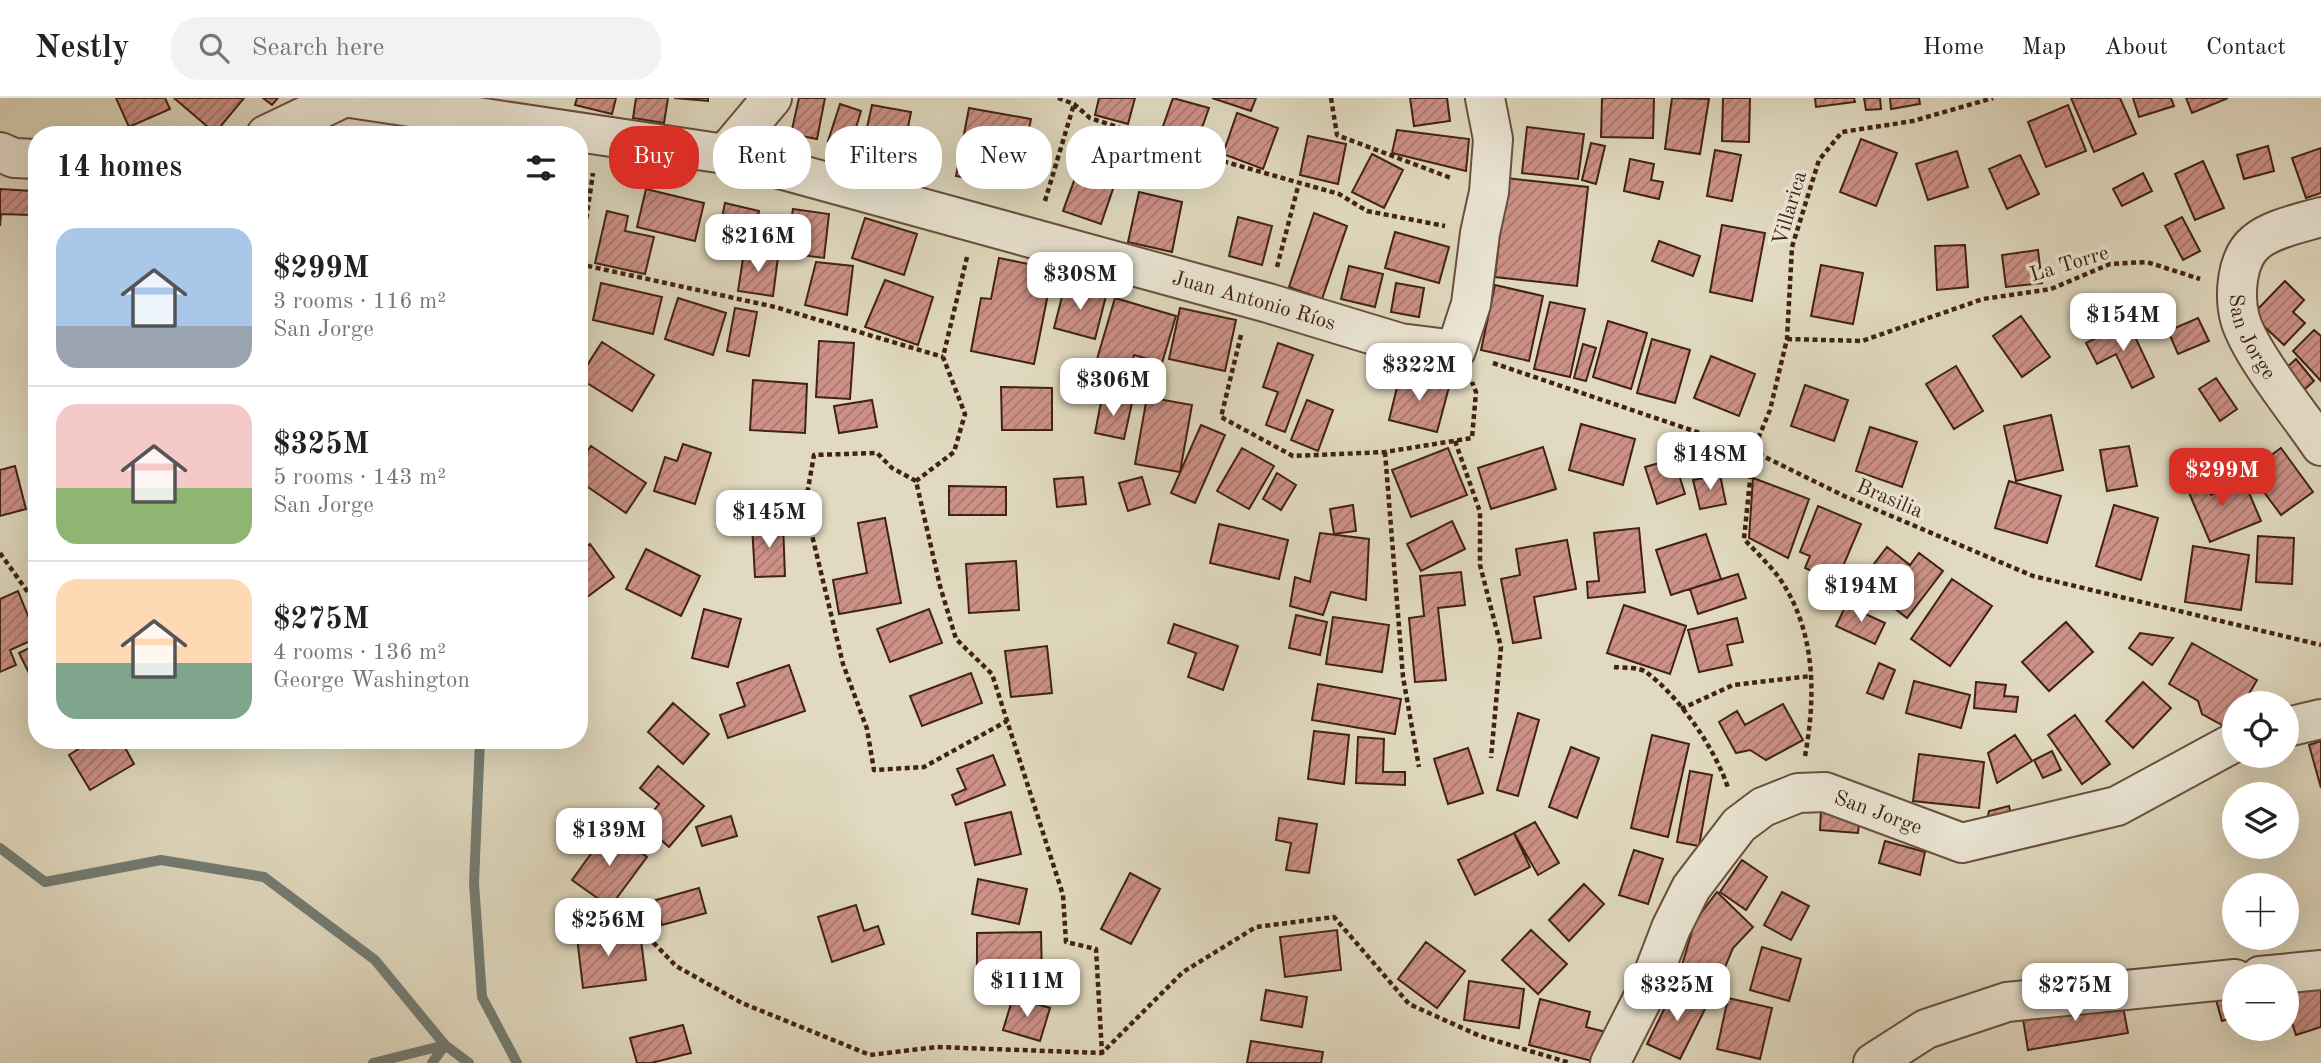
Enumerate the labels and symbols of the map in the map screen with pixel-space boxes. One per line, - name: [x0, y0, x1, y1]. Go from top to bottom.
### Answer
- street label: Villarica: [1770, 169, 1811, 248]
- pin: $216M: [709, 214, 807, 274]
- street label: La Torre: [2028, 243, 2111, 286]
- pin: $308M: [1031, 252, 1129, 312]
- street label: Juan Antonio Ríos: [1170, 268, 1338, 335]
- street label: San Jorge: [2225, 293, 2279, 384]
- pin: $154M: [2074, 294, 2172, 353]
- pin: $322M: [1370, 344, 1468, 403]
- pin: $306M: [1064, 358, 1162, 418]
- pin: $148M: [1661, 432, 1759, 492]
- pin: $299M: [2173, 448, 2271, 508]
- street label: Brasilia: [1853, 476, 1926, 523]
- pin: $145M: [720, 490, 818, 550]
- pin: $194M: [1812, 564, 1910, 624]
- street label: San Jorge: [1831, 787, 1925, 839]
- pin: $139M: [560, 808, 658, 868]
- pin: $256M: [559, 898, 657, 958]
- pin: $111M: [978, 960, 1076, 1019]
- pin: $325M: [1628, 964, 1726, 1023]
- pin: $275M: [2026, 964, 2124, 1023]

